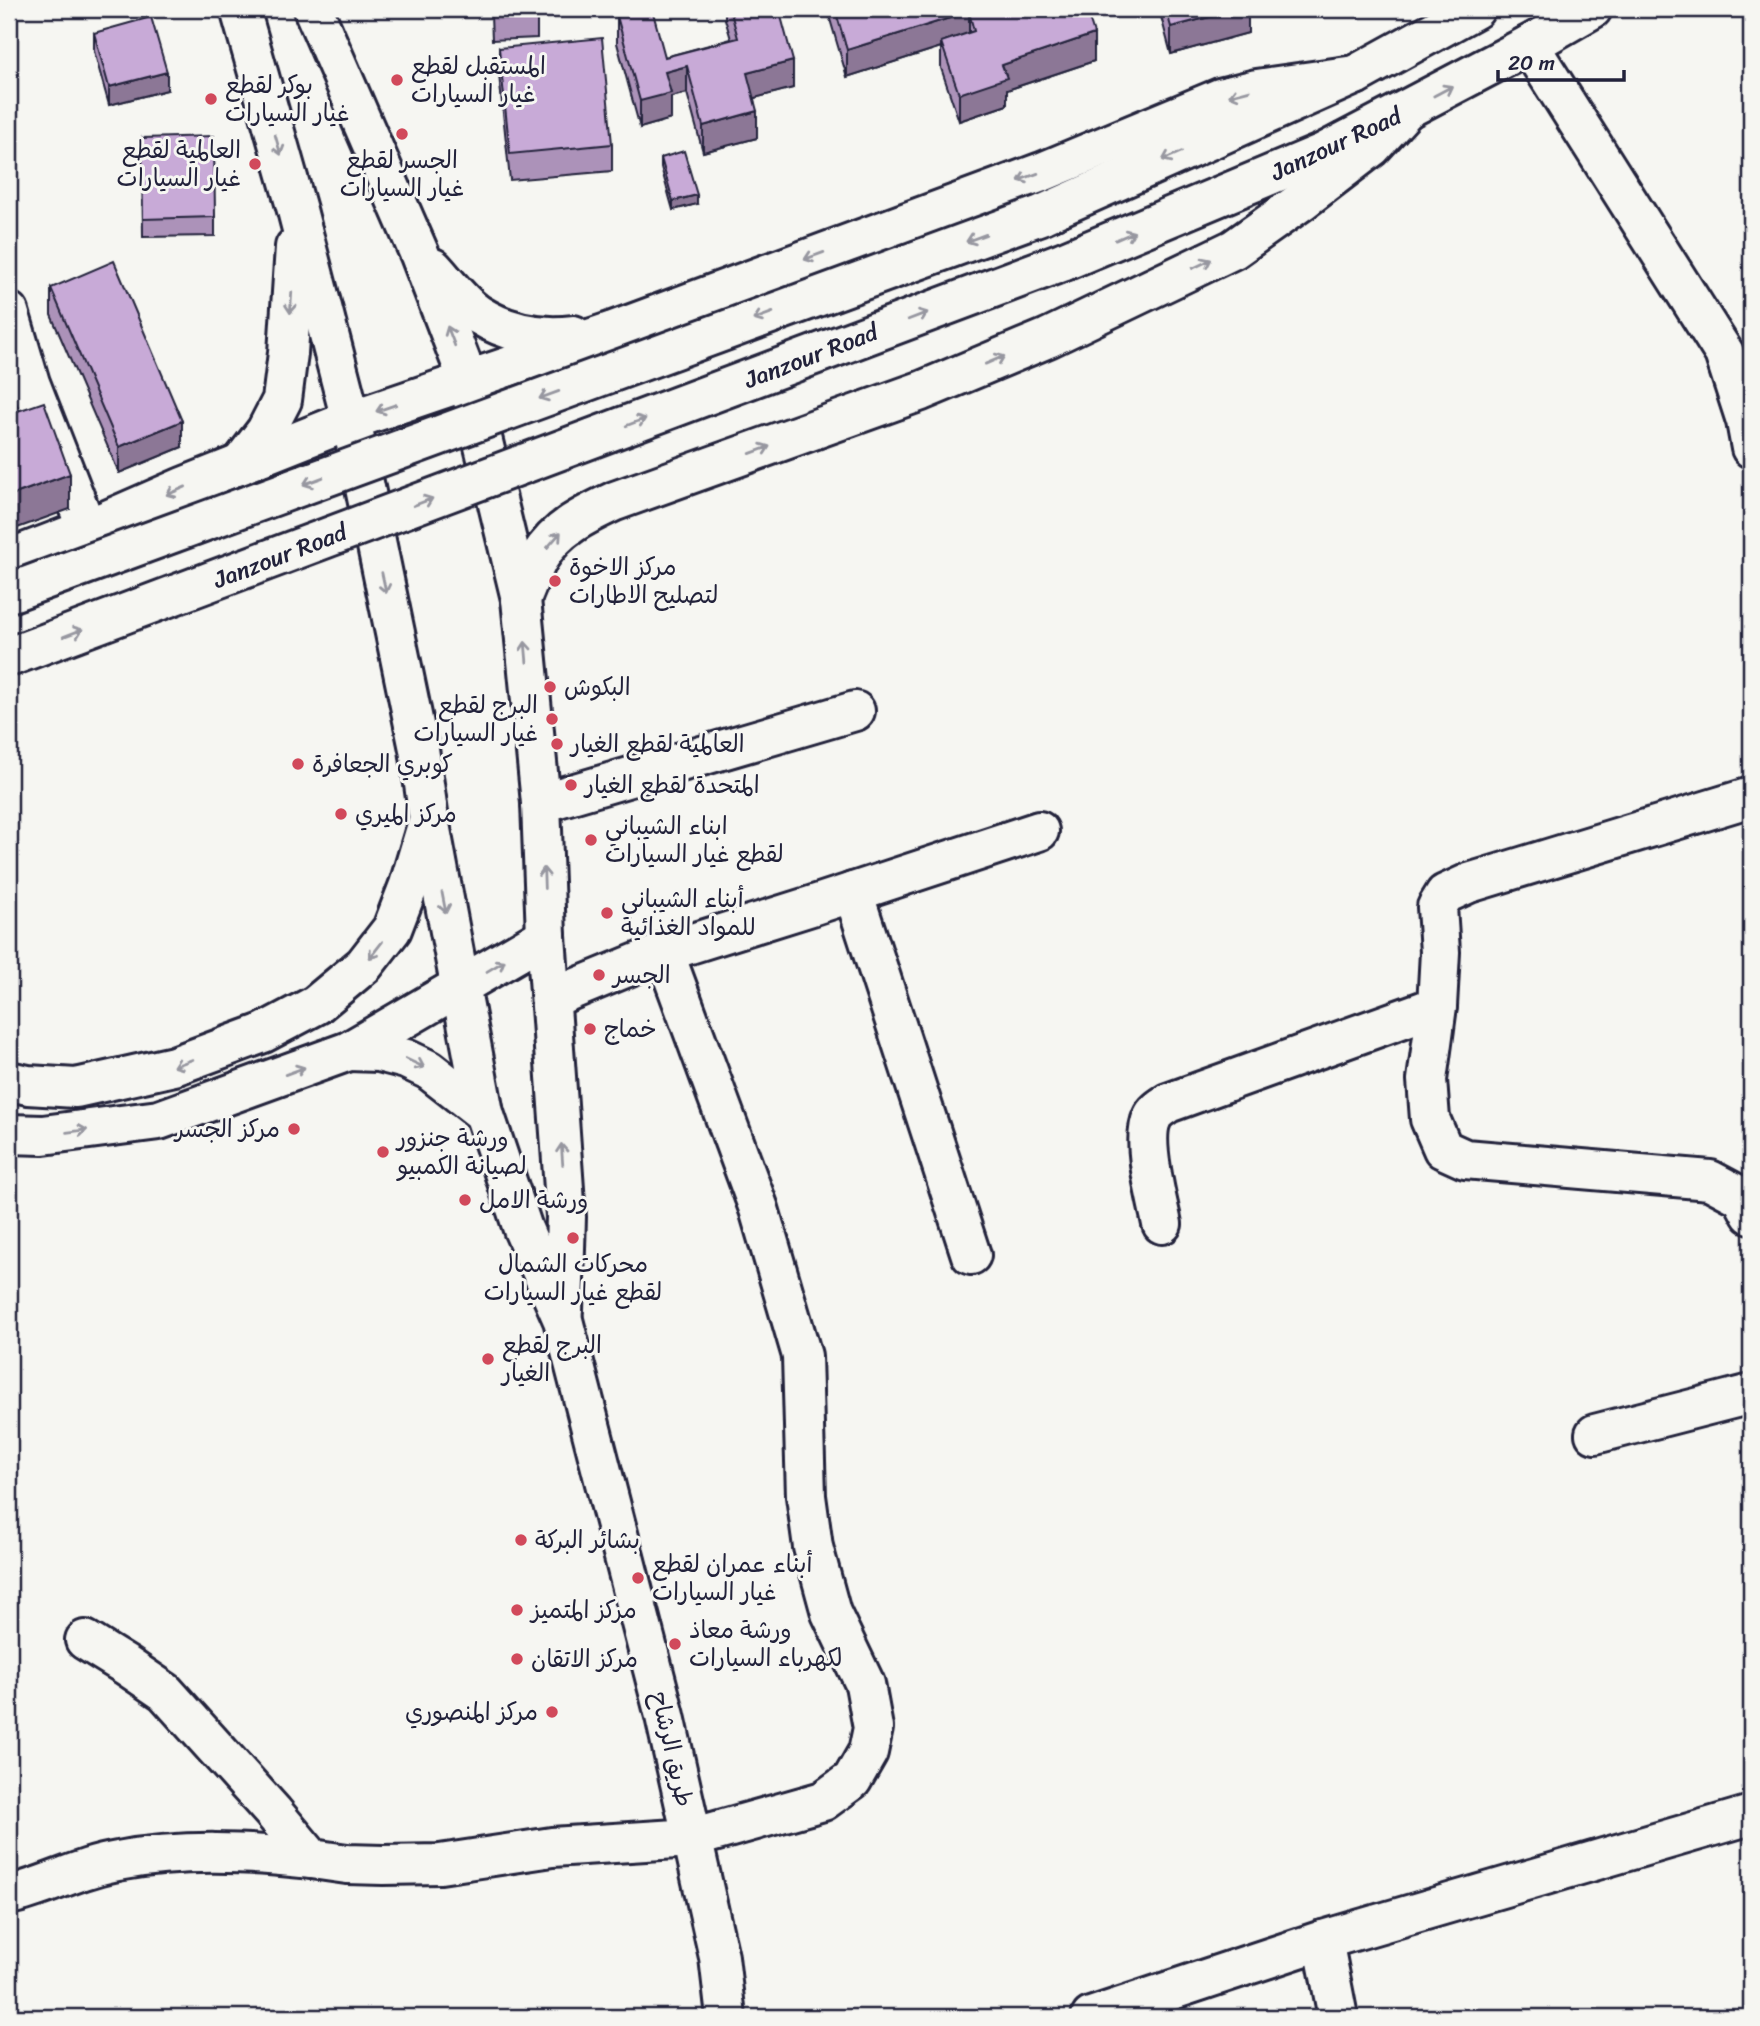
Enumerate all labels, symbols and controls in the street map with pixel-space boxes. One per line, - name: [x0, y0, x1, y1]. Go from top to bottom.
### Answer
- scale bar: [1498, 38, 1624, 82]
- text: 20 m: [1508, 44, 1555, 82]
- place label: المستقبل لقطع غيار السيارات: [411, 45, 546, 115]
- place label: بوكر لقطع غيار السيارات: [225, 64, 349, 134]
- marker: المستقبل لقطع غيار السيارات: [389, 72, 405, 88]
- one-way arrow: [1432, 84, 1453, 97]
- one-way arrow: [1228, 88, 1250, 101]
- marker: بوكر لقطع غيار السيارات: [203, 91, 219, 107]
- street label: Janzour Road: [1263, 94, 1411, 193]
- marker: الجسر لقطع غيار السيارات: [394, 126, 410, 142]
- place label: العالمية لقطع غيار السيارات: [117, 129, 241, 199]
- one-way arrow: [273, 134, 286, 156]
- place label: الجسر لقطع غيار السيارات: [340, 139, 464, 209]
- one-way arrow: [1161, 150, 1183, 163]
- marker: العالمية لقطع غيار السيارات: [247, 156, 263, 172]
- one-way arrow: [1017, 172, 1039, 185]
- one-way arrow: [1114, 229, 1135, 242]
- one-way arrow: [966, 233, 988, 245]
- one-way arrow: [804, 251, 826, 263]
- one-way arrow: [1191, 257, 1212, 271]
- one-way arrow: [284, 291, 297, 314]
- one-way arrow: [907, 309, 929, 321]
- street label: Janzour Road: [737, 310, 886, 401]
- one-way arrow: [752, 311, 774, 324]
- one-way arrow: [444, 325, 457, 347]
- one-way arrow: [984, 352, 1006, 365]
- one-way arrow: [539, 389, 561, 402]
- one-way arrow: [375, 402, 397, 415]
- one-way arrow: [625, 414, 647, 427]
- one-way arrow: [749, 442, 771, 455]
- one-way arrow: [302, 476, 324, 488]
- one-way arrow: [165, 485, 187, 498]
- one-way arrow: [412, 494, 434, 507]
- street label: Janzour Road: [206, 510, 355, 601]
- one-way arrow: [546, 531, 562, 549]
- place label: مركز الاخوة لتصليح الاطارات: [569, 546, 718, 616]
- one-way arrow: [378, 571, 392, 594]
- marker: مركز الاخوة لتصليح الاطارات: [547, 573, 563, 589]
- one-way arrow: [61, 626, 83, 639]
- one-way arrow: [520, 641, 533, 663]
- place label: البكوش: [564, 666, 631, 708]
- marker: البكوش: [542, 679, 558, 695]
- place label: البرج لقطع غيار السيارات: [414, 684, 538, 754]
- marker: البرج لقطع غيار السيارات: [544, 711, 560, 727]
- place label: العالمية لقطع الغيار: [569, 723, 745, 765]
- marker: العالمية لقطع الغيار: [549, 736, 565, 752]
- place label: كوبري الجعافرة: [312, 743, 453, 785]
- marker: كوبري الجعافرة: [290, 756, 306, 772]
- place label: المتحدة لقطع الغيار: [583, 764, 760, 806]
- marker: المتحدة لقطع الغيار: [563, 777, 579, 793]
- place label: مركز الميري: [355, 793, 457, 835]
- place label: ابناء الشيباني لقطع غيار السيارات: [605, 805, 784, 875]
- marker: مركز الميري: [333, 806, 349, 822]
- marker: ابناء الشيباني لقطع غيار السيارات: [583, 832, 599, 848]
- one-way arrow: [537, 867, 550, 890]
- place label: أبناء الشيباني للمواد الغذائية: [621, 878, 756, 948]
- one-way arrow: [438, 891, 452, 914]
- marker: أبناء الشيباني للمواد الغذائية: [599, 905, 615, 921]
- one-way arrow: [368, 940, 383, 958]
- place label: الجسر: [611, 954, 671, 996]
- one-way arrow: [485, 959, 506, 972]
- marker: الجسر: [591, 967, 607, 983]
- place label: خماج: [604, 1008, 657, 1050]
- marker: خماج: [582, 1021, 598, 1037]
- one-way arrow: [404, 1057, 425, 1070]
- one-way arrow: [172, 1058, 194, 1070]
- one-way arrow: [283, 1064, 305, 1076]
- place label: مركز الجسر: [173, 1108, 280, 1150]
- place label: ورشة جنزور لصيانة الكمبيو: [395, 1117, 527, 1187]
- marker: مركز الجسر: [286, 1121, 302, 1137]
- one-way arrow: [65, 1124, 88, 1137]
- one-way arrow: [555, 1143, 568, 1166]
- marker: ورشة جنزور لصيانة الكمبيو: [375, 1144, 391, 1160]
- place label: ورشة الامل: [479, 1179, 588, 1221]
- marker: ورشة الامل: [457, 1192, 473, 1208]
- marker: محركات الشمال لقطع غيار السيارات: [565, 1230, 581, 1246]
- place label: محركات الشمال لقطع غيار السيارات: [484, 1243, 662, 1313]
- place label: البرج لقطع الغيار: [500, 1324, 602, 1394]
- marker: البرج لقطع الغيار: [480, 1351, 496, 1367]
- place label: بشائر البركة: [535, 1519, 640, 1561]
- marker: بشائر البركة: [513, 1532, 529, 1548]
- place label: أبناء عمران لقطع غيار السيارات: [652, 1543, 812, 1613]
- marker: أبناء عمران لقطع غيار السيارات: [630, 1570, 646, 1586]
- place label: مركز المتميز: [529, 1589, 637, 1631]
- marker: مركز المتميز: [509, 1602, 525, 1618]
- place label: ورشة معاذ لكهرباء السيارات: [689, 1609, 843, 1679]
- marker: ورشة معاذ لكهرباء السيارات: [667, 1636, 683, 1652]
- place label: مركز الاتقان: [531, 1638, 638, 1680]
- marker: مركز الاتقان: [509, 1651, 525, 1667]
- street label: طريق الرشاح: [638, 1687, 706, 1811]
- place label: مركز المنصوري: [405, 1691, 538, 1733]
- marker: مركز المنصوري: [544, 1704, 560, 1720]

